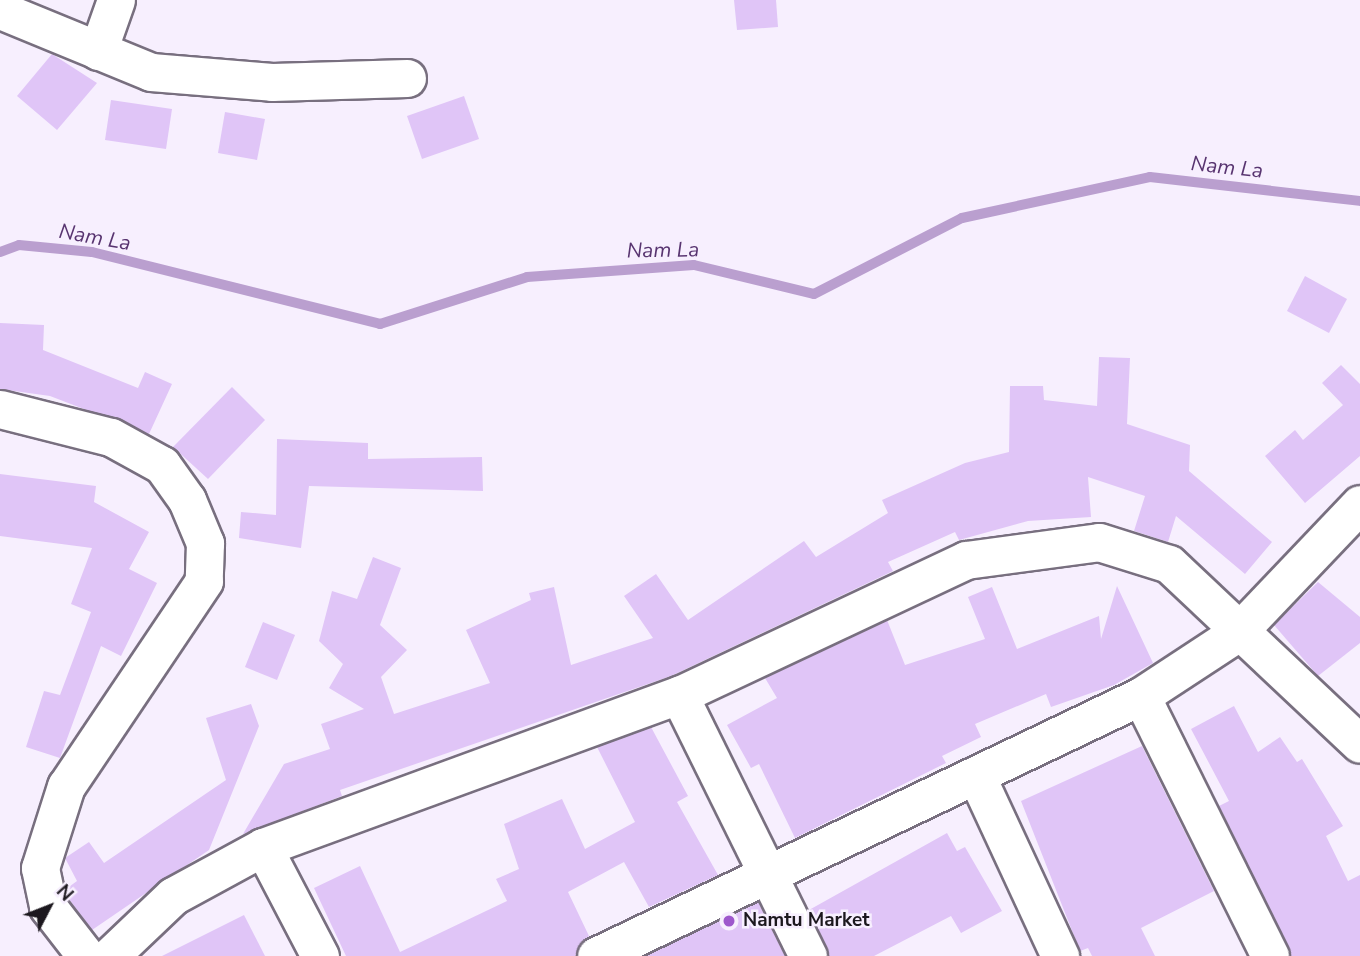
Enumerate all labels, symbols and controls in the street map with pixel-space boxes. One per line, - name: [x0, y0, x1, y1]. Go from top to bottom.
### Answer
- water label: Nam La: [1190, 151, 1264, 183]
- water label: Nam La: [57, 218, 133, 256]
- water label: Nam La: [627, 237, 699, 263]
- north arrow: [14, 872, 84, 942]
- text: N: [50, 879, 79, 907]
- place label: Namtu Market: [743, 910, 870, 932]
- marker: Namtu Market: [721, 913, 737, 929]

